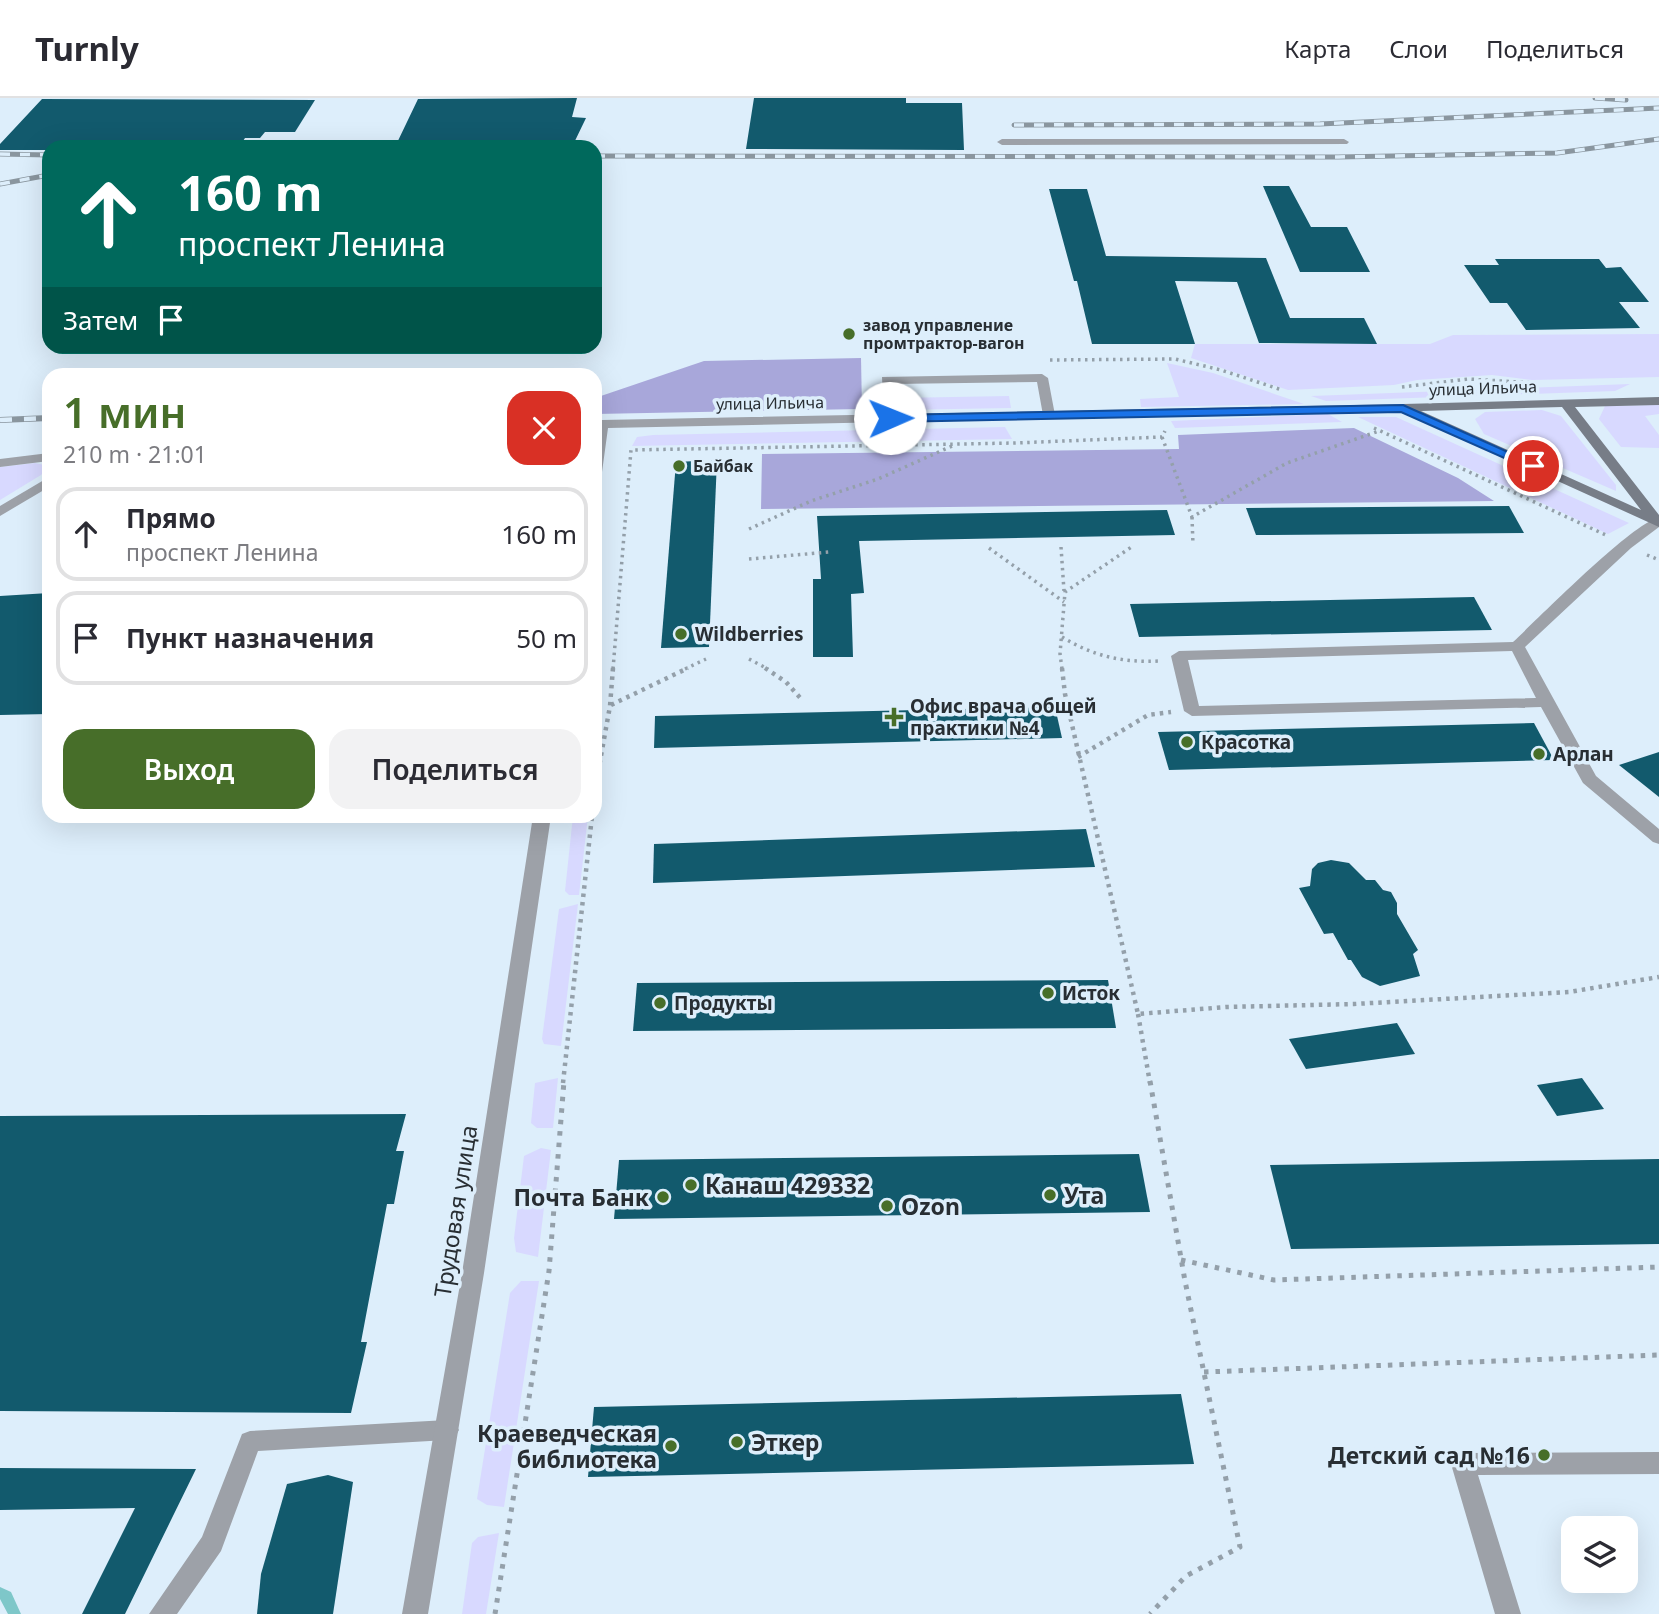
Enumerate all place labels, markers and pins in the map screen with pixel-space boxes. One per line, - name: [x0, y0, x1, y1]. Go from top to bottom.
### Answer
- place label: завод управление промтрактор-вагон: [863, 314, 1025, 354]
- marker: завод управление промтрактор-вагон: [841, 326, 857, 342]
- pin: [1503, 436, 1563, 496]
- place label: Байбак: [693, 455, 753, 477]
- marker: Байбак: [671, 458, 687, 474]
- place label: Wildberries: [695, 621, 804, 647]
- marker: Wildberries: [673, 626, 689, 642]
- place label: Офис врача общей практики №4: [910, 693, 1097, 741]
- marker: Офис врача общей практики №4: [884, 707, 904, 727]
- place label: Красотка: [1201, 729, 1291, 755]
- marker: Красотка: [1179, 734, 1195, 750]
- place label: Арлан: [1553, 741, 1614, 767]
- marker: Арлан: [1531, 746, 1547, 762]
- place label: Исток: [1062, 980, 1120, 1006]
- marker: Исток: [1040, 985, 1056, 1001]
- place label: Продукты: [674, 990, 773, 1016]
- marker: Продукты: [652, 995, 668, 1011]
- place label: Канаш 429332: [705, 1169, 870, 1201]
- marker: Канаш 429332: [683, 1177, 699, 1193]
- place label: Ута: [1064, 1179, 1104, 1211]
- place label: Почта Банк: [514, 1181, 650, 1213]
- marker: Ута: [1042, 1187, 1058, 1203]
- marker: Почта Банк: [655, 1189, 671, 1205]
- place label: Ozon: [901, 1190, 960, 1222]
- marker: Ozon: [879, 1198, 895, 1214]
- place label: Краеведческая библиотека: [477, 1417, 657, 1475]
- place label: Эткер: [751, 1426, 819, 1458]
- marker: Эткер: [729, 1434, 745, 1450]
- marker: Краеведческая библиотека: [663, 1438, 679, 1454]
- place label: Детский сад №16: [1328, 1439, 1530, 1471]
- marker: Детский сад №16: [1536, 1447, 1552, 1463]

